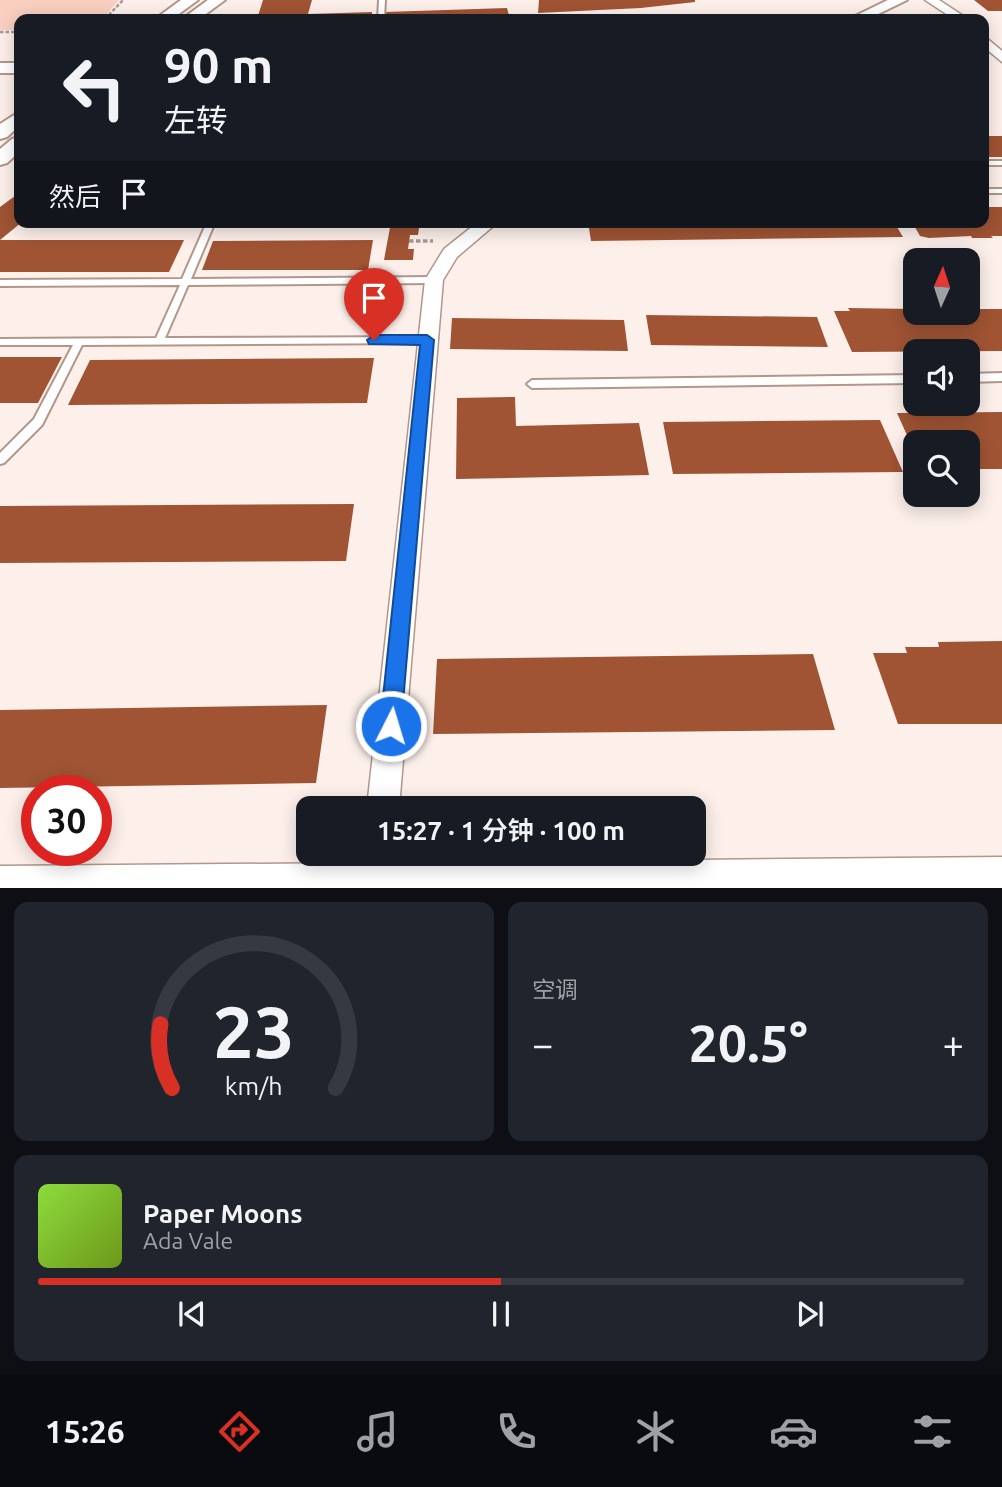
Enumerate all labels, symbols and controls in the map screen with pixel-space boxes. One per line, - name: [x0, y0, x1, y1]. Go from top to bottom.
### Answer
- text: 90 m: [164, 37, 273, 92]
- icon: left: [49, 42, 140, 133]
- text: 左转: [164, 102, 228, 138]
- icon: arrive: [115, 175, 153, 213]
- text: 然后: [49, 182, 101, 211]
- north arrow: [903, 248, 980, 326]
- map controls: [903, 248, 980, 507]
- pin: [344, 268, 404, 340]
- icon: arrive: [355, 279, 393, 317]
- button: sound: [903, 339, 980, 416]
- button: search: [903, 430, 980, 507]
- position arrow: [354, 689, 428, 763]
- speed limit sign: 30: [21, 775, 112, 866]
- text: 15:27 · 1 分钟 · 100 m: [377, 816, 625, 845]
- text: 空调: [532, 977, 578, 1002]
- text: 23: [213, 990, 295, 1072]
- text: 20.5°: [688, 1014, 808, 1072]
- text: −: [532, 1023, 553, 1065]
- text: +: [943, 1023, 964, 1065]
- text: km/h: [225, 1071, 283, 1099]
- text: Paper Moons: [143, 1199, 302, 1228]
- text: Ada Vale: [143, 1228, 233, 1253]
- icon: previous: [173, 1295, 211, 1333]
- icon: pause: [482, 1295, 520, 1333]
- icon: next: [791, 1295, 829, 1333]
- icon: directions: [215, 1407, 264, 1456]
- icon: music: [353, 1407, 402, 1456]
- icon: phone: [492, 1407, 541, 1456]
- icon: climate: [631, 1407, 680, 1456]
- icon: car: [769, 1407, 818, 1456]
- icon: filters: [908, 1407, 957, 1456]
- text: 15:26: [45, 1413, 125, 1449]

